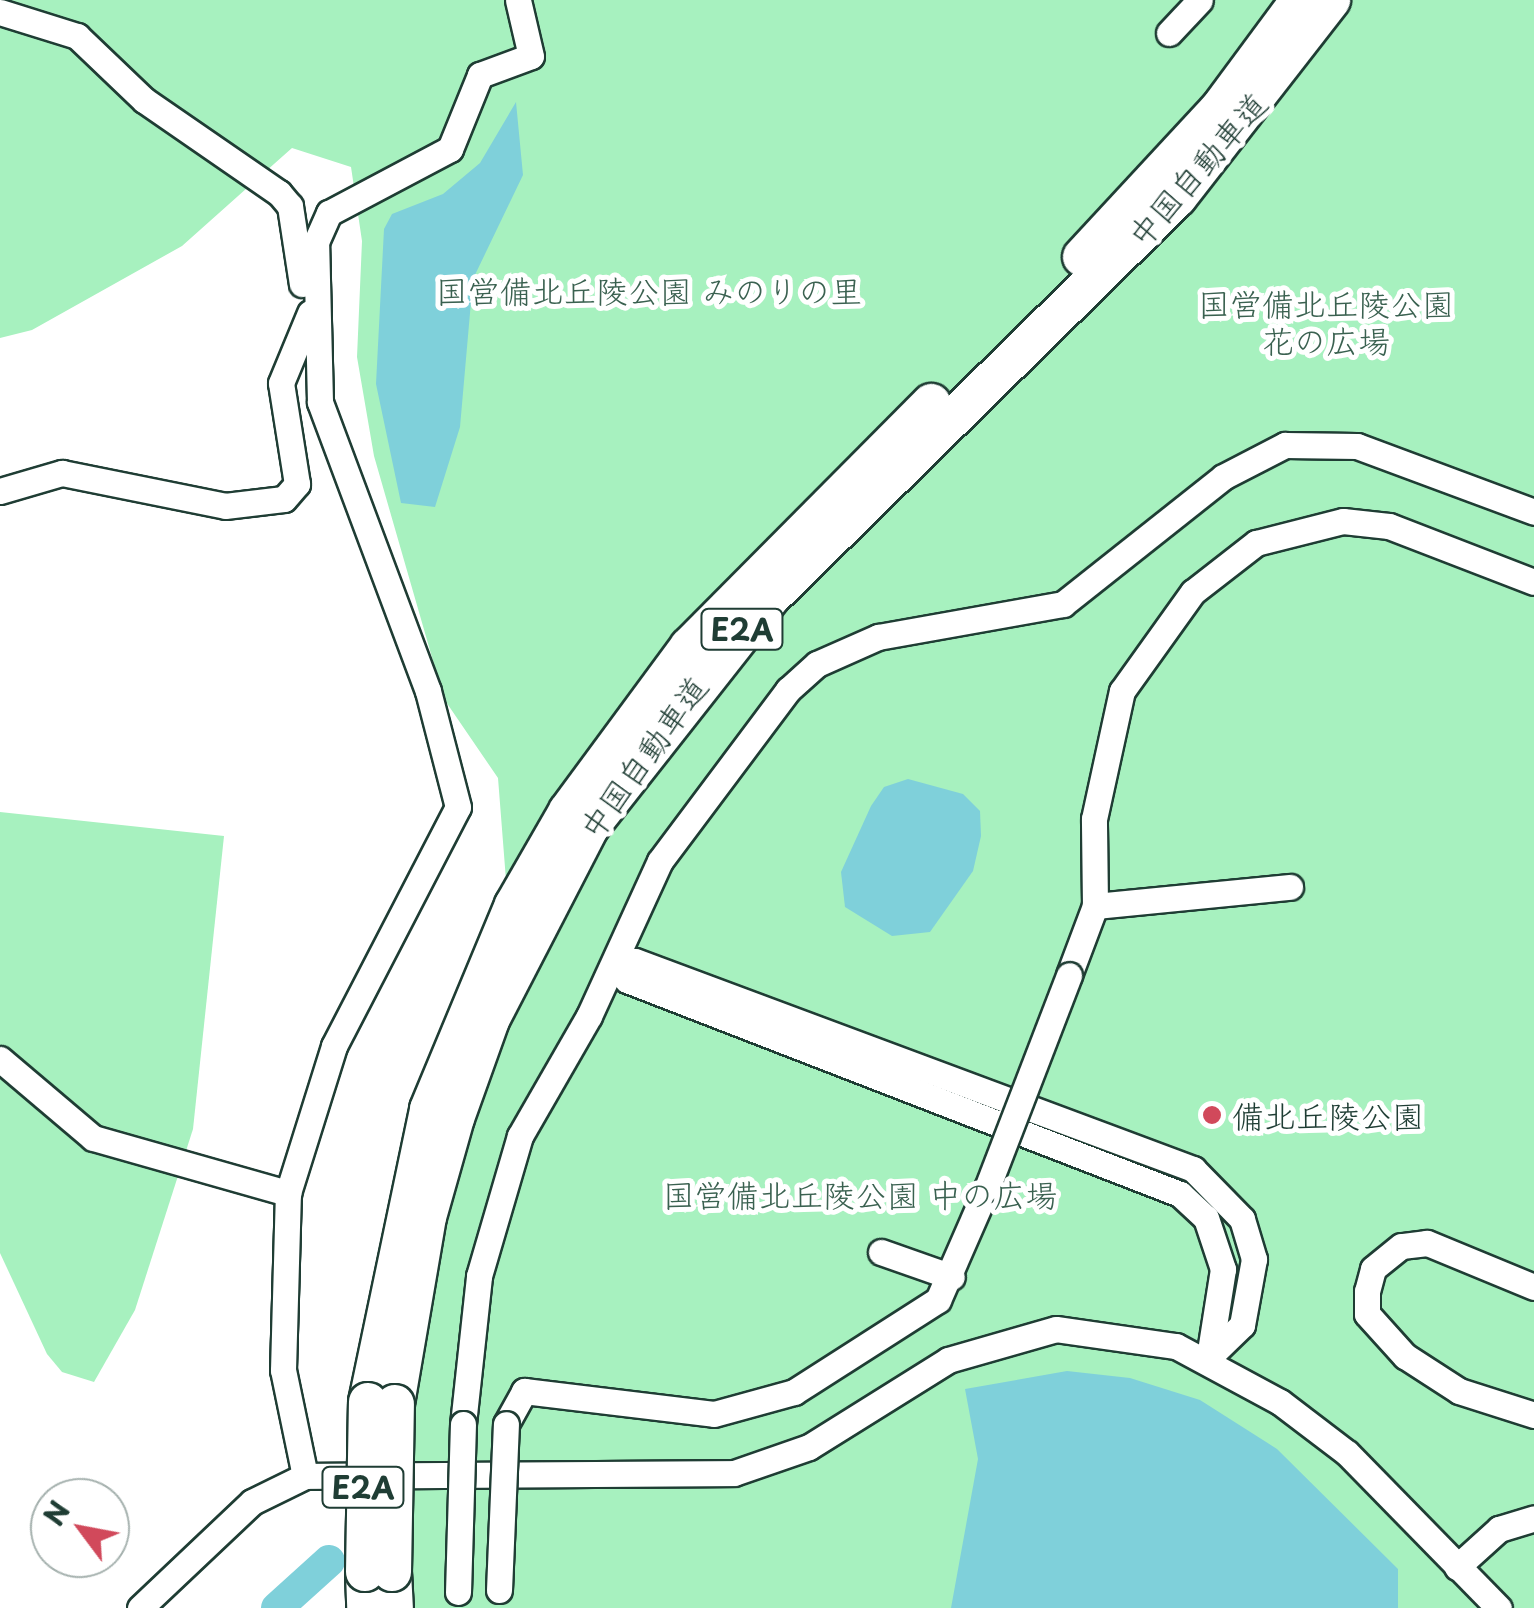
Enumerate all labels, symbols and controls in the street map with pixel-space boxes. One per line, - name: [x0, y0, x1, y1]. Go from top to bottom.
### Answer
- street label: 中国自動車道: [1120, 84, 1274, 254]
- park label: 国営備北丘陵公園 みのりの里: [436, 271, 862, 309]
- park label: 国営備北丘陵公園 花の広場: [1198, 285, 1454, 360]
- road number: E2A: [700, 604, 784, 654]
- street label: 中国自動車道: [571, 668, 715, 846]
- place label: 備北丘陵公園: [1232, 1096, 1424, 1134]
- marker: 備北丘陵公園: [1201, 1104, 1223, 1126]
- park label: 国営備北丘陵公園 中の広場: [663, 1175, 1057, 1213]
- road number: E2A: [320, 1462, 406, 1512]
- north arrow: [30, 1478, 130, 1578]
- text: N: [32, 1492, 80, 1534]

